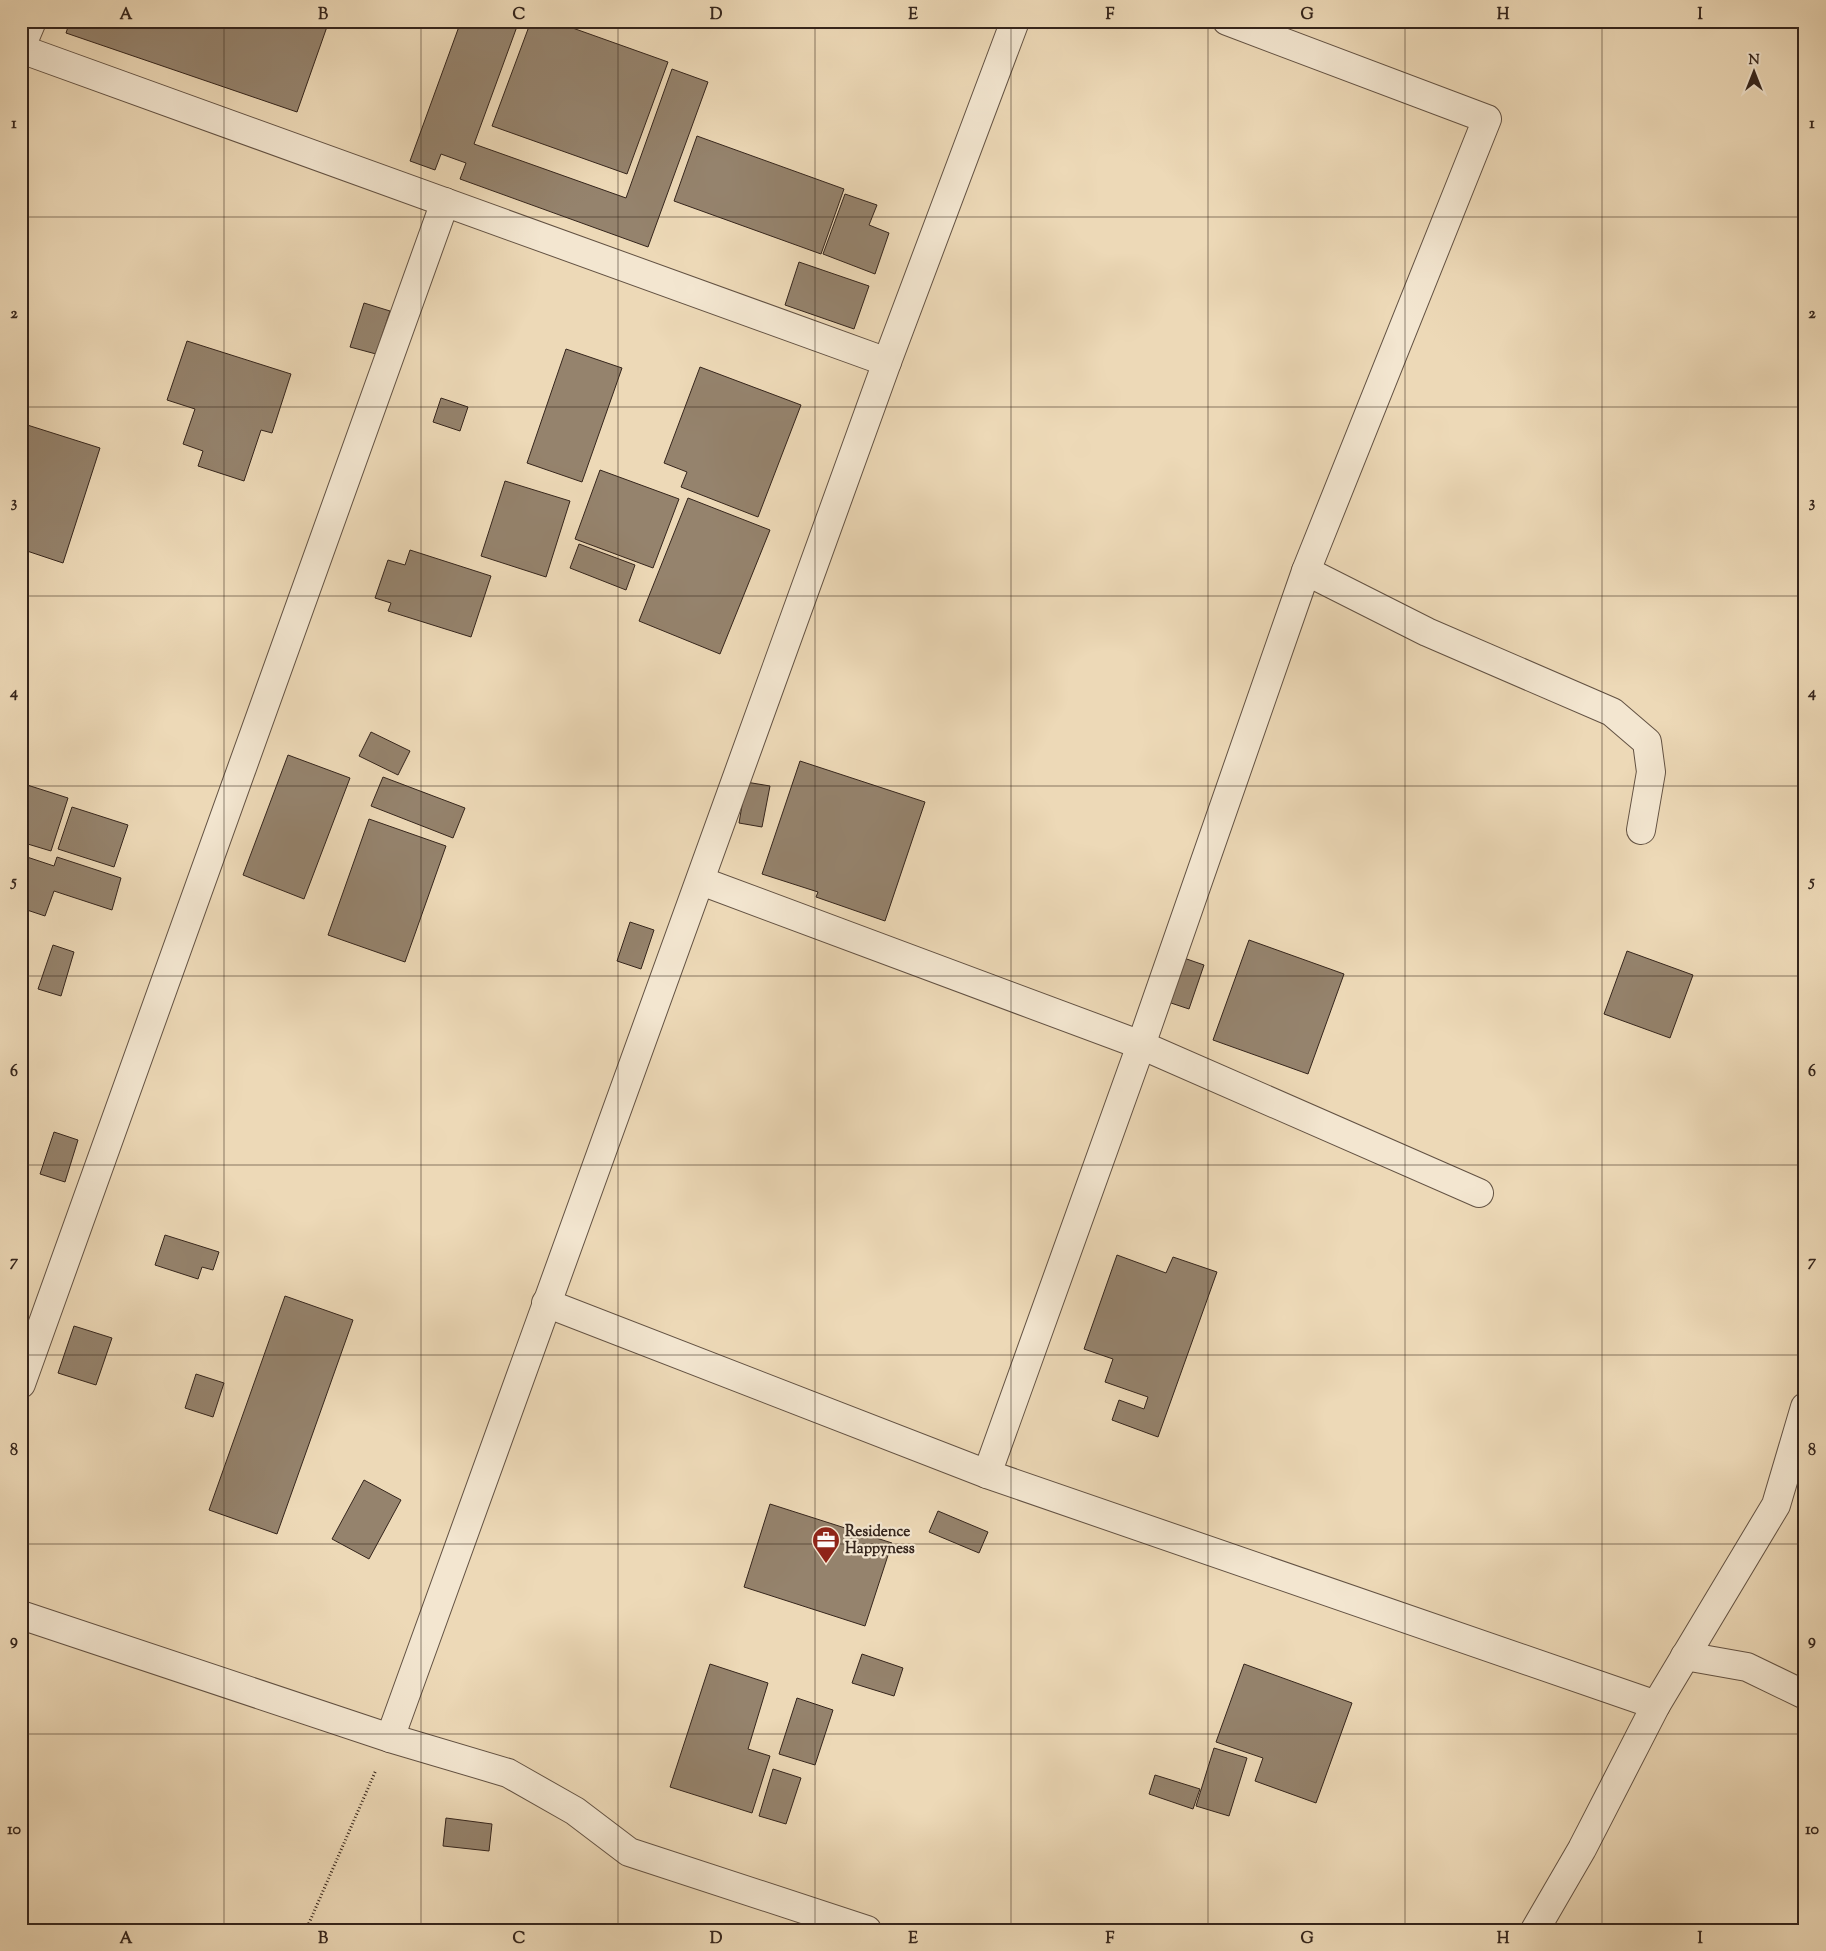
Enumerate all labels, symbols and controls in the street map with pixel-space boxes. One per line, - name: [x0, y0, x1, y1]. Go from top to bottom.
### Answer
- text: A: [120, 4, 133, 27]
- text: B: [318, 4, 328, 27]
- text: C: [513, 4, 526, 27]
- text: D: [710, 4, 723, 27]
- text: E: [908, 4, 918, 27]
- text: F: [1106, 4, 1115, 27]
- text: G: [1300, 4, 1314, 27]
- text: H: [1497, 4, 1510, 27]
- text: I: [1697, 4, 1703, 27]
- north arrow: [1728, 48, 1778, 98]
- text: N: [1748, 51, 1760, 71]
- text: 1: [11, 113, 17, 136]
- text: 1: [1809, 113, 1815, 136]
- text: 2: [10, 303, 18, 326]
- text: 2: [1808, 303, 1816, 326]
- text: 3: [11, 492, 18, 515]
- text: 3: [1809, 492, 1816, 515]
- text: 4: [9, 682, 18, 705]
- text: 4: [1807, 682, 1816, 705]
- text: 5: [9, 871, 17, 894]
- text: 5: [1807, 871, 1815, 894]
- text: 6: [10, 1061, 18, 1084]
- text: 6: [1808, 1061, 1816, 1084]
- text: 7: [10, 1251, 19, 1274]
- text: 7: [1808, 1251, 1817, 1274]
- text: 8: [10, 1440, 18, 1463]
- text: 8: [1808, 1440, 1816, 1463]
- place label: Residence Happyness: [845, 1522, 915, 1560]
- office icon: Residence Happyness: [811, 1525, 841, 1564]
- text: 9: [10, 1630, 18, 1653]
- text: 9: [1808, 1630, 1816, 1653]
- text: 10: [7, 1819, 21, 1842]
- text: 10: [1805, 1819, 1819, 1842]
- text: A: [120, 1928, 133, 1951]
- text: B: [318, 1928, 328, 1951]
- text: C: [513, 1928, 526, 1951]
- text: D: [710, 1928, 723, 1951]
- text: E: [908, 1928, 918, 1951]
- text: F: [1106, 1928, 1115, 1951]
- text: G: [1300, 1928, 1314, 1951]
- text: H: [1497, 1928, 1510, 1951]
- text: I: [1697, 1928, 1703, 1951]

